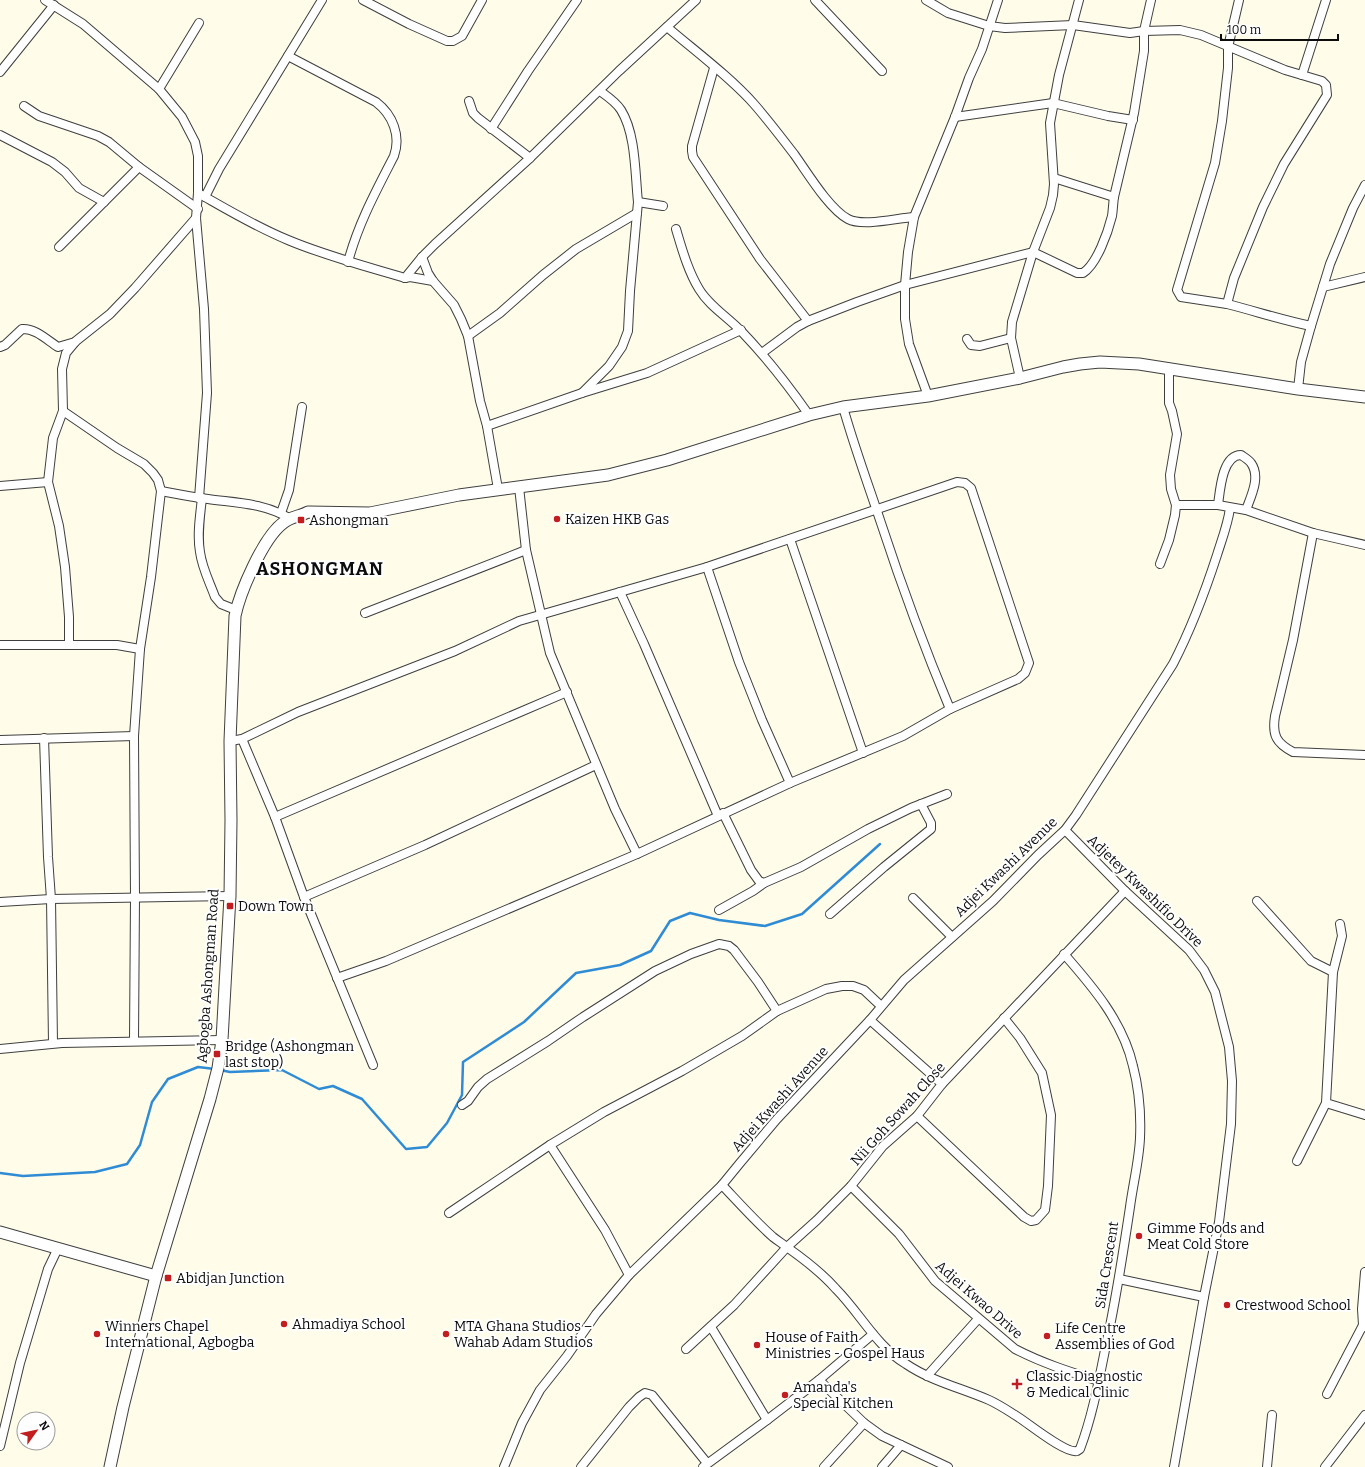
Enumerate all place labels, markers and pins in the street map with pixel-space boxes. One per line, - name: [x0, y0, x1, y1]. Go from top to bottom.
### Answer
- place label: Kaizen HKB Gas: [565, 511, 669, 528]
- place label: Ashongman: [309, 512, 389, 529]
- marker: Kaizen HKB Gas: [552, 514, 562, 524]
- marker: Ashongman: [296, 515, 306, 525]
- place label: Down Town: [238, 898, 314, 915]
- marker: Down Town: [225, 901, 235, 911]
- place label: Bridge (Ashongman last stop): [225, 1038, 354, 1071]
- marker: Bridge (Ashongman last stop): [212, 1049, 222, 1059]
- place label: Gimme Foods and Meat Cold Store: [1147, 1220, 1265, 1253]
- marker: Gimme Foods and Meat Cold Store: [1134, 1231, 1144, 1241]
- place label: Abidjan Junction: [176, 1270, 285, 1287]
- marker: Abidjan Junction: [163, 1273, 173, 1283]
- place label: Crestwood School: [1235, 1297, 1351, 1314]
- marker: Crestwood School: [1222, 1300, 1232, 1310]
- place label: Ahmadiya School: [292, 1316, 405, 1333]
- place label: Winners Chapel International, Agbogba: [105, 1318, 255, 1351]
- place label: MTA Ghana Studios – Wahab Adam Studios: [454, 1318, 593, 1351]
- marker: Ahmadiya School: [279, 1319, 289, 1329]
- place label: Life Centre Assemblies of God: [1055, 1320, 1175, 1353]
- marker: Winners Chapel International, Agbogba: [92, 1329, 102, 1339]
- marker: MTA Ghana Studios – Wahab Adam Studios: [441, 1329, 451, 1339]
- place label: House of Faith Ministries - Gospel Haus: [765, 1329, 925, 1362]
- marker: Life Centre Assemblies of God: [1042, 1331, 1052, 1341]
- marker: House of Faith Ministries - Gospel Haus: [752, 1340, 762, 1350]
- place label: Classic Diagnostic & Medical Clinic: [1026, 1368, 1143, 1401]
- marker: Classic Diagnostic & Medical Clinic: [1011, 1378, 1023, 1390]
- place label: Amanda's Special Kitchen: [793, 1379, 893, 1412]
- marker: Amanda's Special Kitchen: [780, 1390, 790, 1400]

